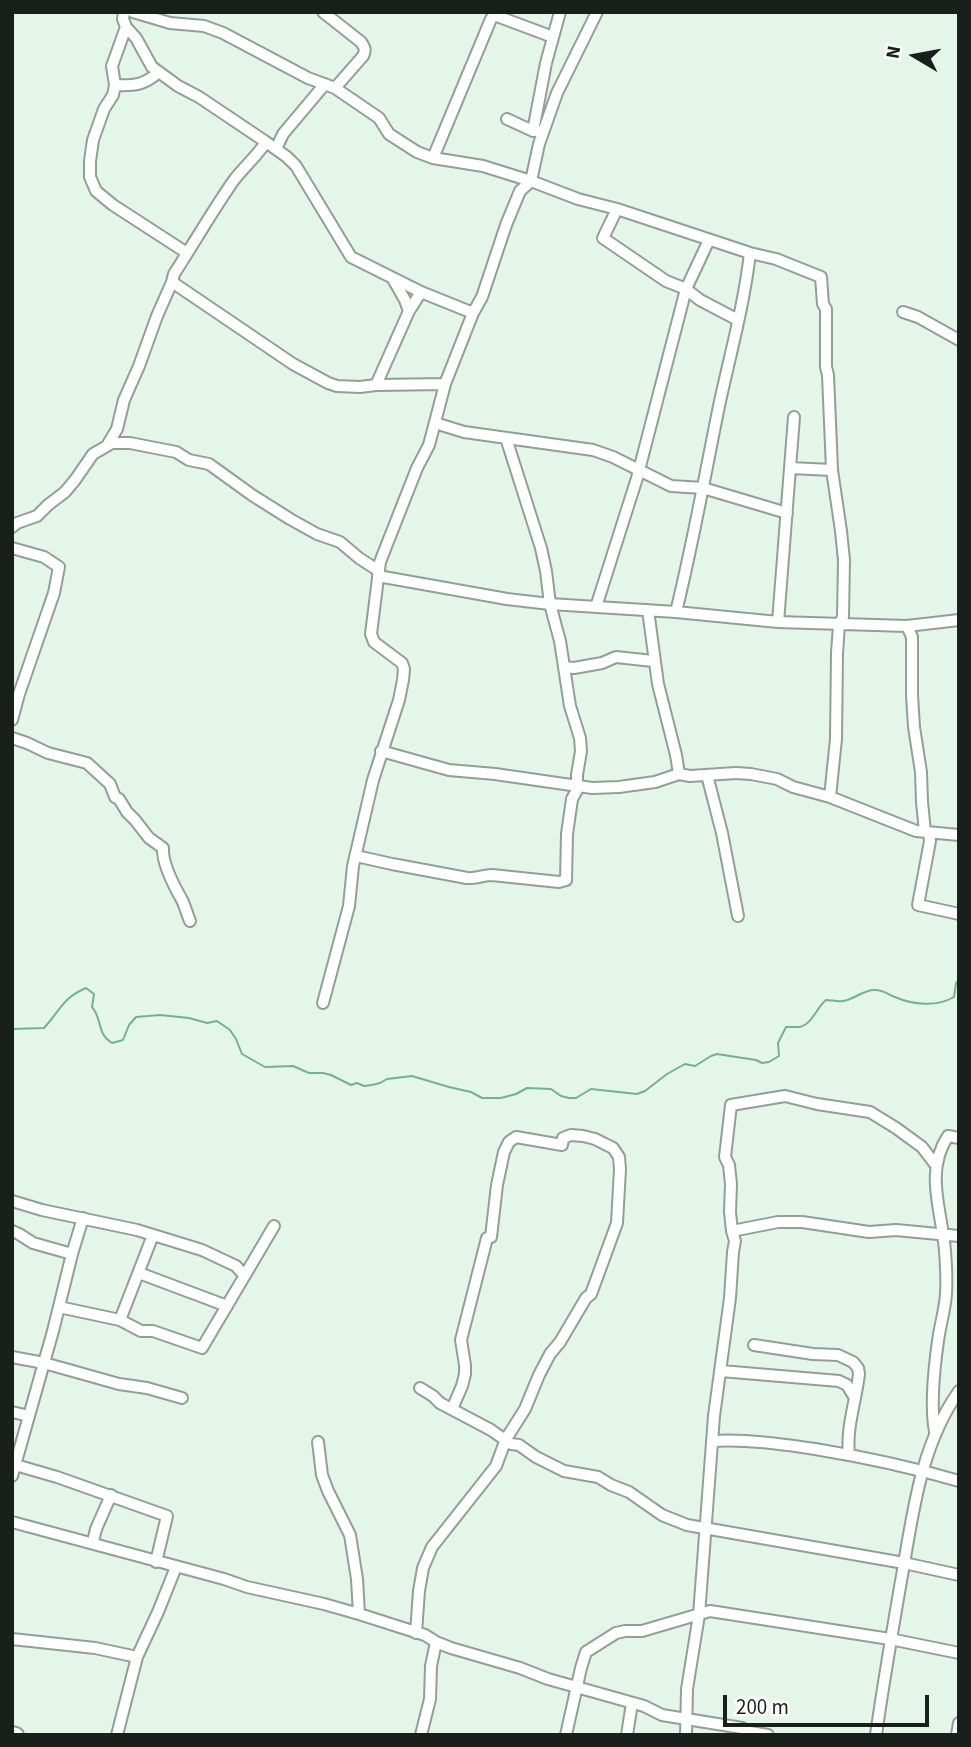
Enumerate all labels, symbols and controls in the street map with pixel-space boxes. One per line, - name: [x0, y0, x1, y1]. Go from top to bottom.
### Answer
- north arrow: [880, 21, 950, 91]
- text: N: [879, 44, 908, 61]
- scale bar: [726, 1680, 932, 1724]
- text: 200 m: [736, 1692, 789, 1722]

